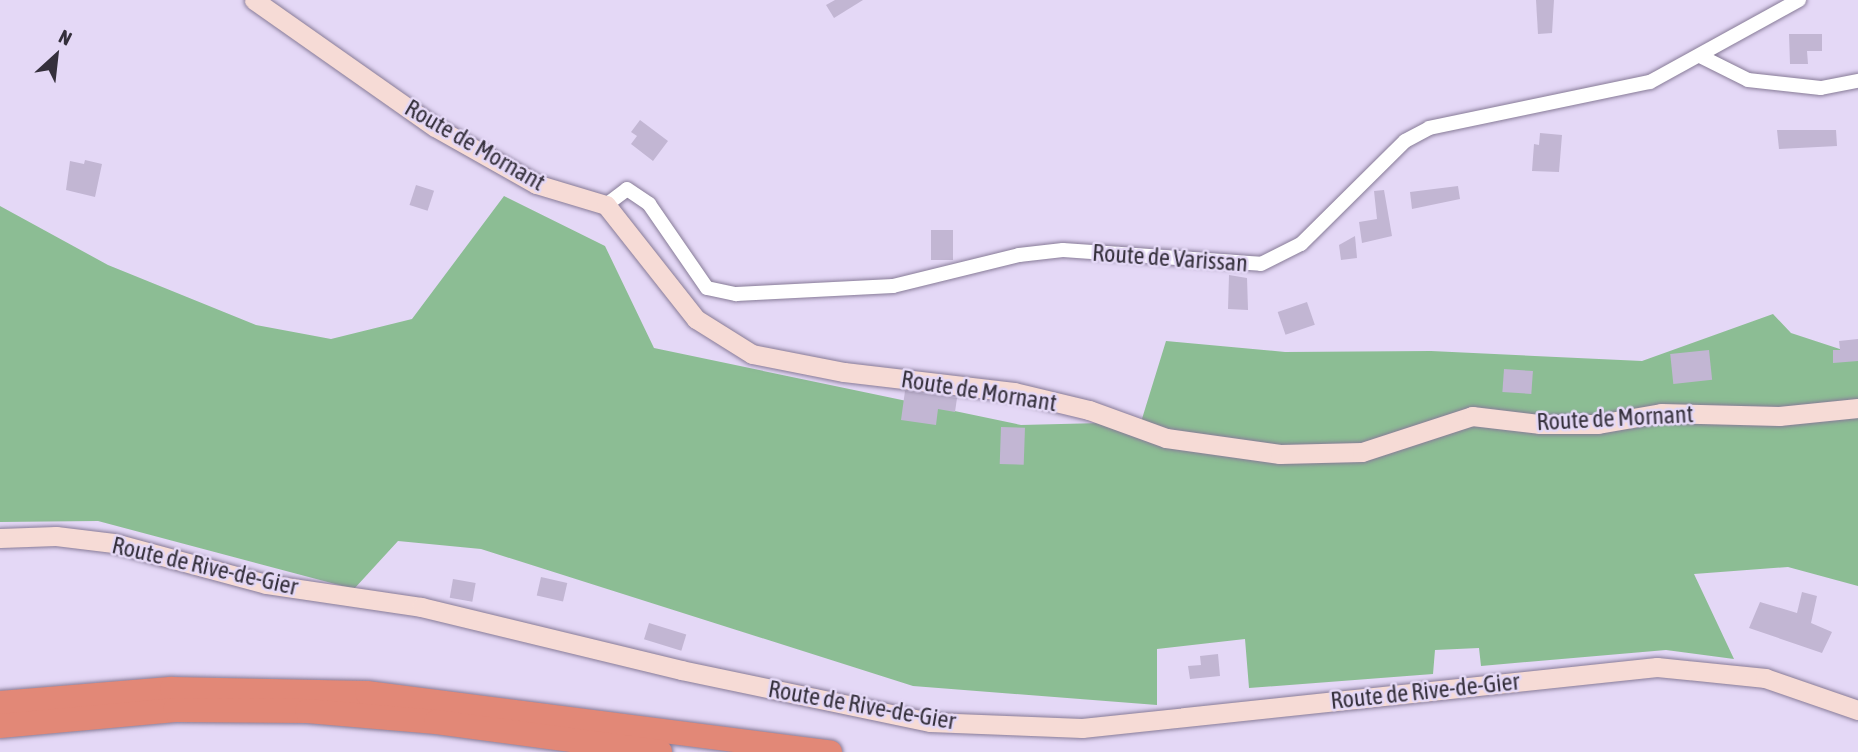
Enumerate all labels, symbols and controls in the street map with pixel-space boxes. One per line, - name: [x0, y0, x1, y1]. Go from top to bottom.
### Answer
- north arrow: [21, 21, 91, 91]
- text: N: [56, 25, 76, 50]
- street label: Route de Mornant: [400, 93, 550, 197]
- street label: Route de Varissan: [1091, 238, 1249, 278]
- street label: Route de Mornant: [899, 364, 1059, 418]
- street label: Route de Mornant: [1536, 400, 1694, 436]
- street label: Route de Rive-de-Gier: [109, 531, 301, 601]
- street label: Route de Rive-de-Gier: [1329, 667, 1521, 715]
- street label: Route de Rive-de-Gier: [766, 674, 958, 736]

